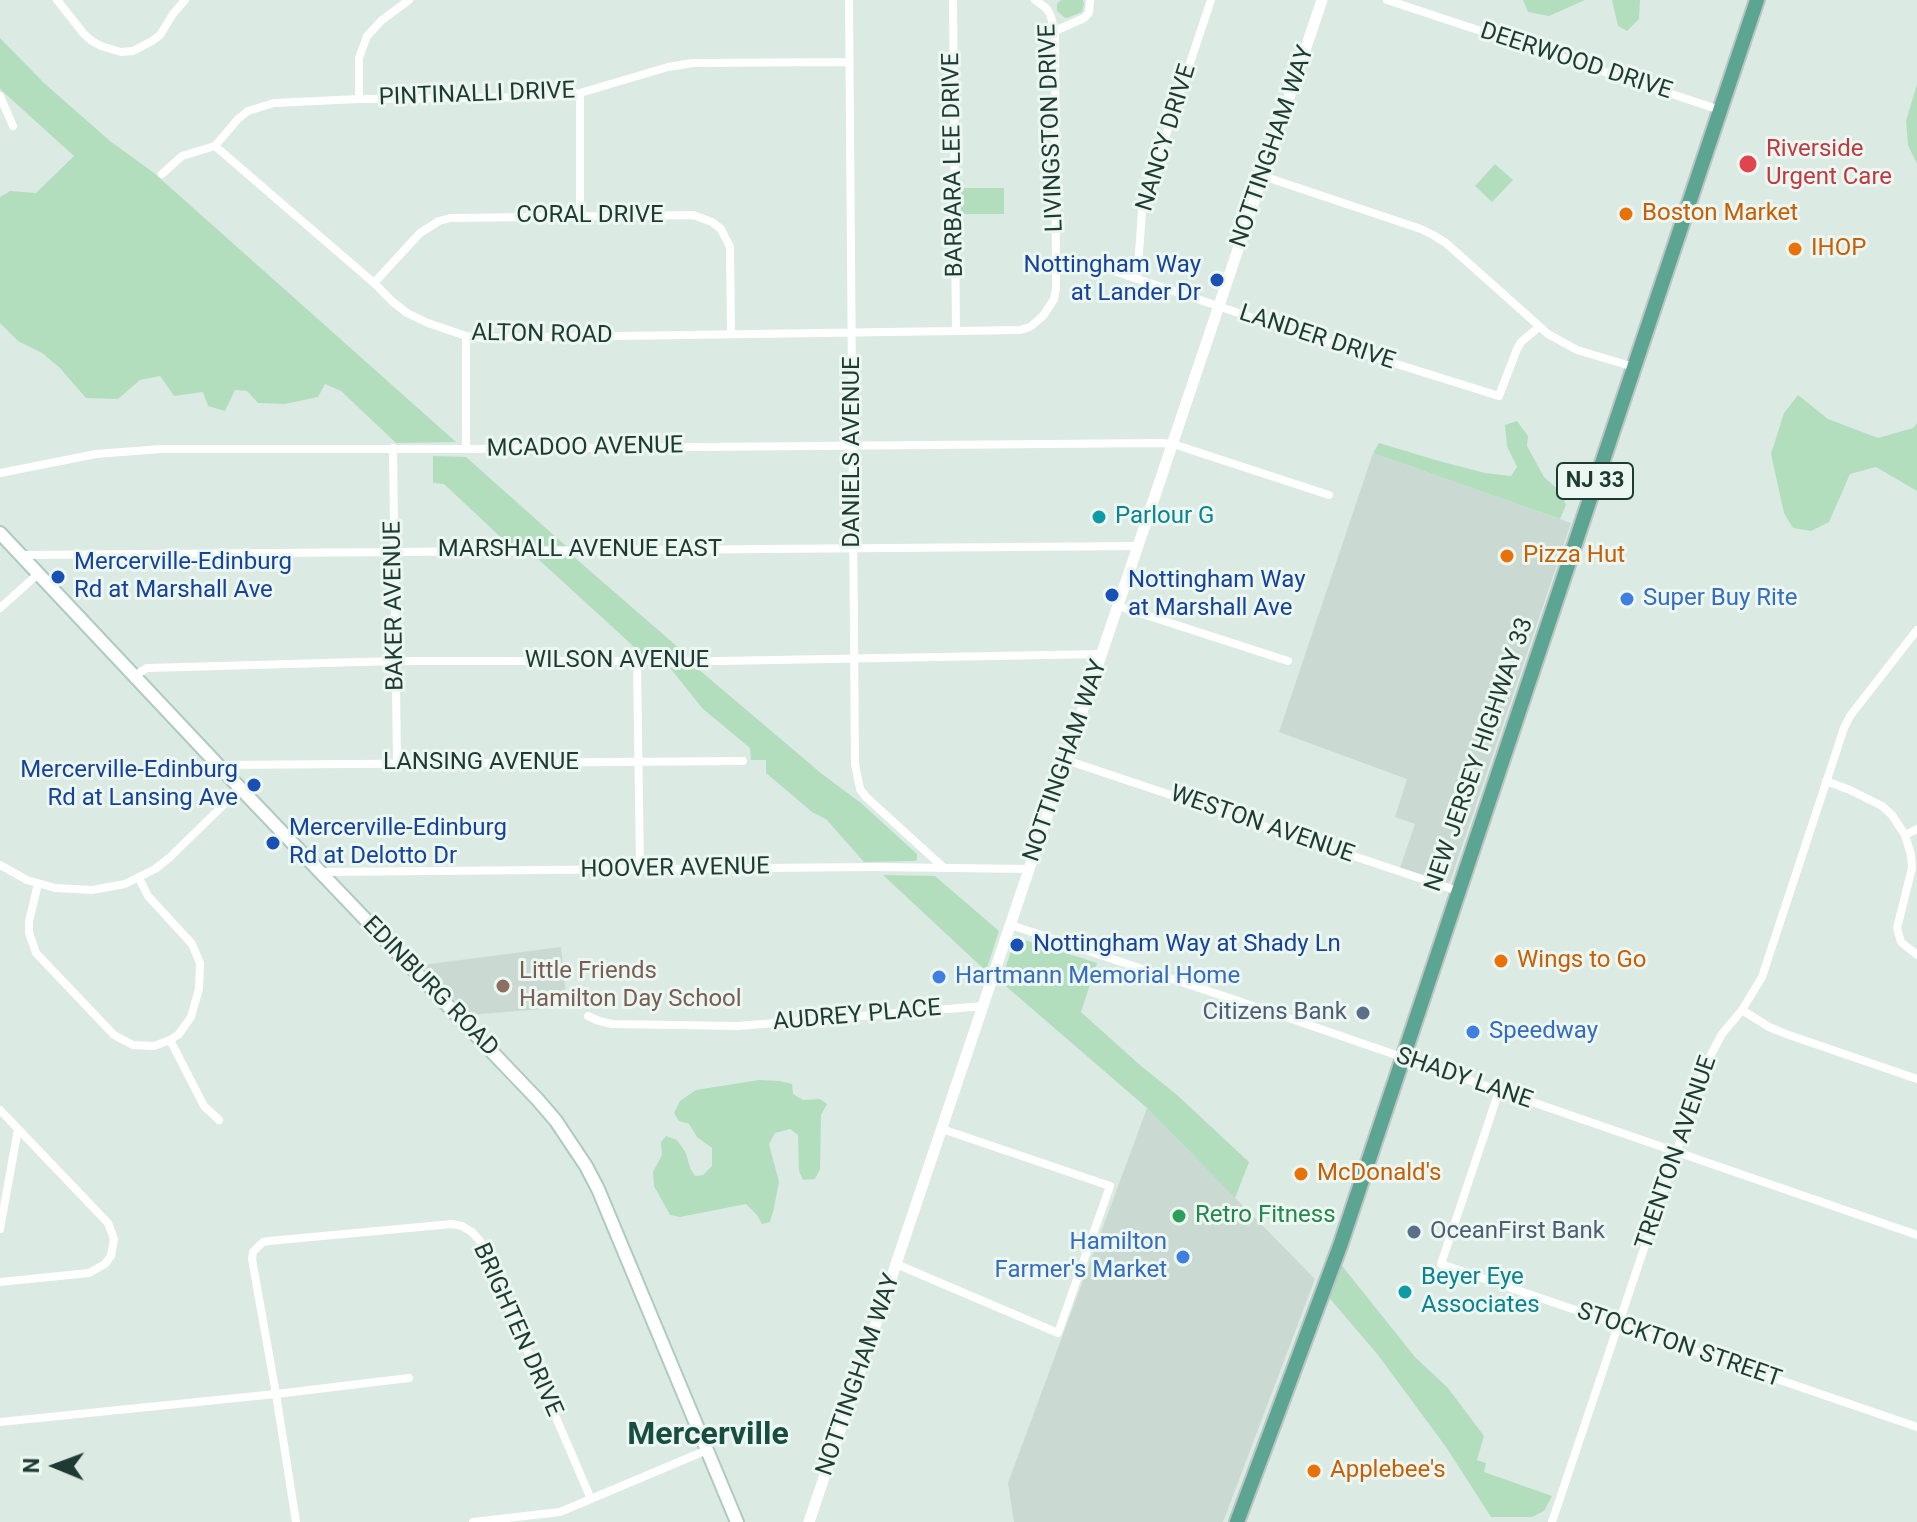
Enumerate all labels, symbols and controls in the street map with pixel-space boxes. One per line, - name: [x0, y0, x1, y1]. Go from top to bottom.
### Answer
- street label: DEERWOOD DRIVE: [1477, 17, 1675, 107]
- street label: LIVINGSTON DRIVE: [1034, 23, 1070, 233]
- street label: NOTTINGHAM WAY: [1225, 42, 1321, 252]
- street label: BARBARA LEE DRIVE: [938, 52, 970, 278]
- street label: NANCY DRIVE: [1131, 61, 1203, 215]
- street label: PINTINALLI DRIVE: [378, 77, 576, 113]
- place label: Riverside Urgent Care: [1766, 136, 1892, 192]
- marker: Riverside Urgent Care: [1737, 153, 1759, 175]
- place label: Boston Market: [1642, 200, 1798, 228]
- street label: CORAL DRIVE: [516, 202, 664, 230]
- marker: Boston Market: [1617, 205, 1635, 223]
- place label: IHOP: [1811, 235, 1866, 263]
- marker: IHOP: [1786, 240, 1804, 258]
- place label: Nottingham Way at Lander Dr: [1024, 252, 1201, 308]
- marker: Nottingham Way at Lander Dr: [1208, 271, 1226, 289]
- street label: LANDER DRIVE: [1235, 299, 1399, 377]
- street label: ALTON ROAD: [471, 319, 613, 351]
- street label: DANIELS AVENUE: [839, 356, 867, 548]
- street label: MCADOO AVENUE: [486, 432, 684, 464]
- road number: NJ 33: [1557, 463, 1633, 499]
- place label: Parlour G: [1115, 503, 1214, 531]
- marker: Parlour G: [1090, 508, 1108, 526]
- street label: BAKER AVENUE: [379, 521, 411, 691]
- street label: MARSHALL AVENUE EAST: [438, 536, 722, 564]
- place label: Pizza Hut: [1523, 542, 1625, 570]
- marker: Pizza Hut: [1498, 547, 1516, 565]
- place label: Mercerville-Edinburg Rd at Marshall Ave: [74, 549, 292, 605]
- place label: Nottingham Way at Marshall Ave: [1128, 567, 1305, 623]
- marker: Mercerville-Edinburg Rd at Marshall Ave: [49, 568, 67, 586]
- place label: Super Buy Rite: [1643, 585, 1797, 613]
- marker: Nottingham Way at Marshall Ave: [1103, 586, 1121, 604]
- marker: Super Buy Rite: [1618, 590, 1636, 608]
- street label: NEW JERSEY HIGHWAY 33: [1420, 614, 1540, 896]
- street label: WILSON AVENUE: [525, 647, 709, 675]
- street label: NOTTINGHAM WAY: [1018, 656, 1114, 866]
- street label: LANSING AVENUE: [383, 749, 579, 777]
- place label: Mercerville-Edinburg Rd at Lansing Ave: [20, 757, 238, 813]
- marker: Mercerville-Edinburg Rd at Lansing Ave: [245, 776, 263, 794]
- street label: WESTON AVENUE: [1166, 780, 1358, 870]
- place label: Mercerville-Edinburg Rd at Delotto Dr: [289, 815, 507, 871]
- marker: Mercerville-Edinburg Rd at Delotto Dr: [264, 834, 282, 852]
- street label: HOOVER AVENUE: [580, 853, 770, 885]
- street label: EDINBURG ROAD: [356, 911, 504, 1063]
- place label: Nottingham Way at Shady Ln: [1033, 931, 1341, 959]
- marker: Nottingham Way at Shady Ln: [1008, 936, 1026, 954]
- place label: Wings to Go: [1517, 947, 1646, 975]
- marker: Wings to Go: [1492, 952, 1510, 970]
- place label: Little Friends Hamilton Day School: [519, 958, 742, 1014]
- place label: Hartmann Memorial Home: [955, 963, 1240, 991]
- marker: Hartmann Memorial Home: [930, 968, 948, 986]
- marker: Little Friends Hamilton Day School: [494, 977, 512, 995]
- street label: AUDREY PLACE: [772, 994, 942, 1038]
- place label: Citizens Bank: [1202, 999, 1347, 1027]
- marker: Citizens Bank: [1354, 1004, 1372, 1022]
- place label: Speedway: [1489, 1018, 1598, 1046]
- marker: Speedway: [1464, 1023, 1482, 1041]
- street label: SHADY LANE: [1392, 1042, 1536, 1116]
- street label: TRENTON AVENUE: [1630, 1052, 1724, 1254]
- place label: McDonald's: [1317, 1160, 1441, 1188]
- marker: McDonald's: [1292, 1165, 1310, 1183]
- place label: Retro Fitness: [1195, 1202, 1336, 1230]
- marker: Retro Fitness: [1170, 1207, 1188, 1225]
- place label: OceanFirst Bank: [1430, 1218, 1605, 1246]
- marker: OceanFirst Bank: [1405, 1223, 1423, 1241]
- place label: Hamilton Farmer's Market: [995, 1229, 1167, 1285]
- street label: BRIGHTEN DRIVE: [466, 1239, 568, 1421]
- marker: Hamilton Farmer's Market: [1174, 1248, 1192, 1266]
- place label: Beyer Eye Associates: [1421, 1264, 1540, 1320]
- street label: NOTTINGHAM WAY: [811, 1270, 907, 1480]
- marker: Beyer Eye Associates: [1396, 1283, 1414, 1301]
- street label: STOCKTON STREET: [1573, 1298, 1785, 1394]
- district label: Mercerville: [627, 1417, 789, 1455]
- north arrow: [16, 1426, 96, 1506]
- place label: Applebee's: [1330, 1457, 1446, 1485]
- text: N: [19, 1458, 44, 1474]
- marker: Applebee's: [1305, 1462, 1323, 1480]

